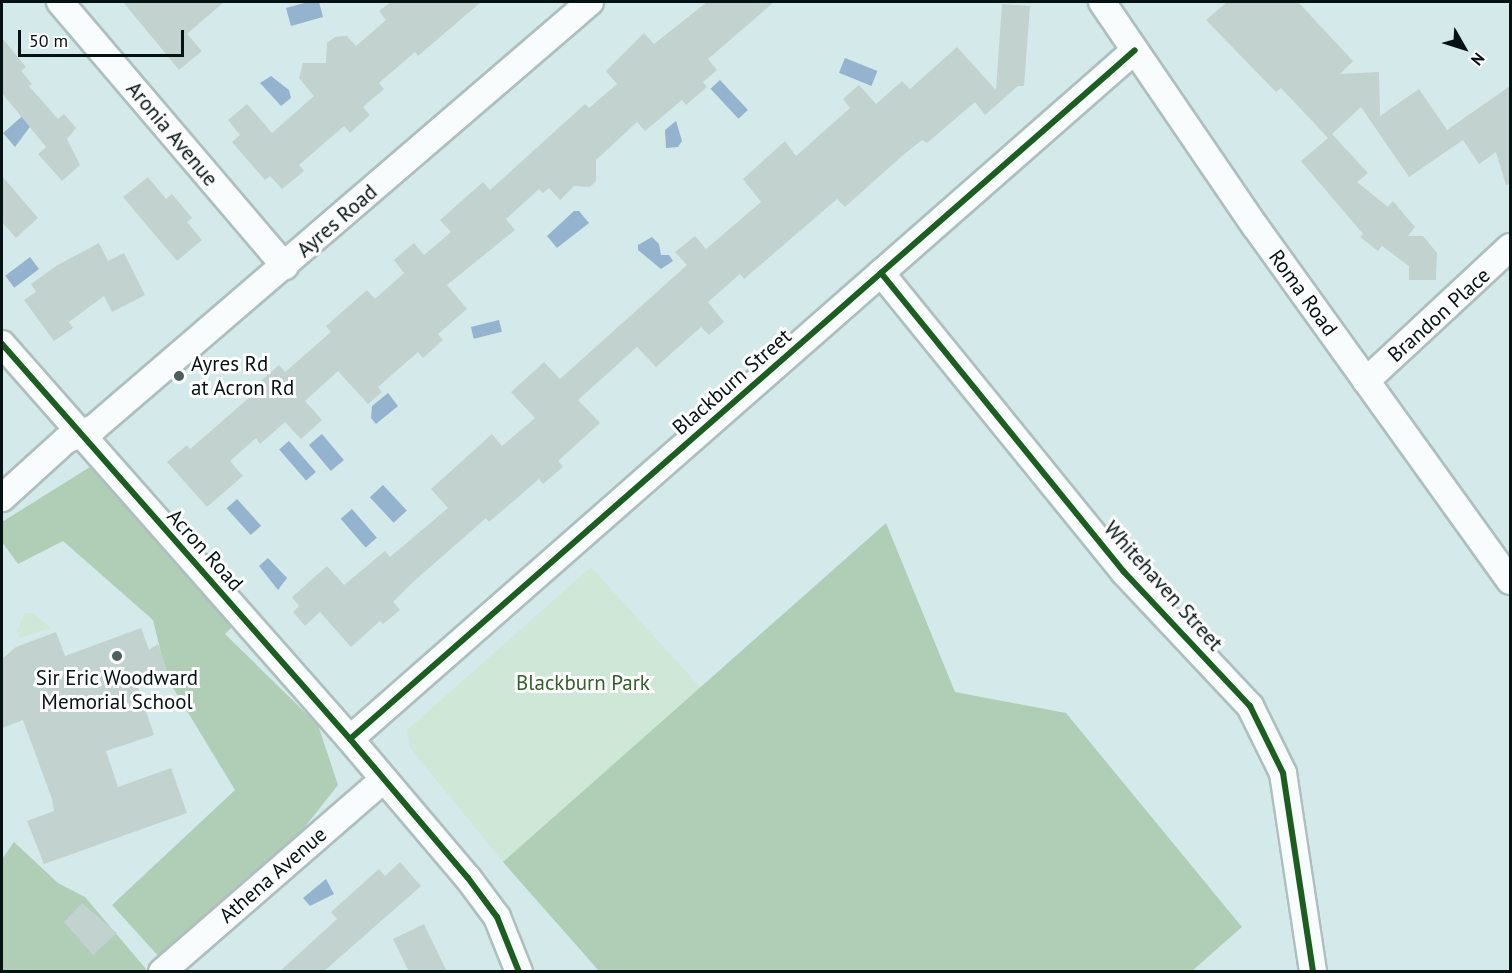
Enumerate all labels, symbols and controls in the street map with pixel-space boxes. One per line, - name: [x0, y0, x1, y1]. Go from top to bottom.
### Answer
- scale bar: [21, 18, 188, 56]
- north arrow: [1434, 18, 1494, 78]
- text: 50 m: [29, 29, 68, 52]
- text: N: [1467, 49, 1489, 70]
- street label: Aronia Avenue: [121, 76, 223, 192]
- street label: Ayres Road: [292, 179, 382, 263]
- street label: Roma Road: [1263, 245, 1343, 341]
- street label: Brandon Place: [1383, 263, 1495, 367]
- street label: Blackburn Street: [668, 324, 796, 440]
- place label: Ayres Rd at Acron Rd: [191, 351, 295, 401]
- marker: Ayres Rd at Acron Rd: [172, 369, 186, 383]
- street label: Acron Road: [162, 504, 248, 596]
- street label: Whitehaven Street: [1098, 516, 1228, 656]
- marker: Sir Eric Woodward Memorial School: [110, 649, 124, 663]
- place label: Sir Eric Woodward Memorial School: [35, 665, 199, 715]
- park label: Blackburn Park: [516, 670, 650, 696]
- street label: Athena Avenue: [214, 821, 332, 929]

